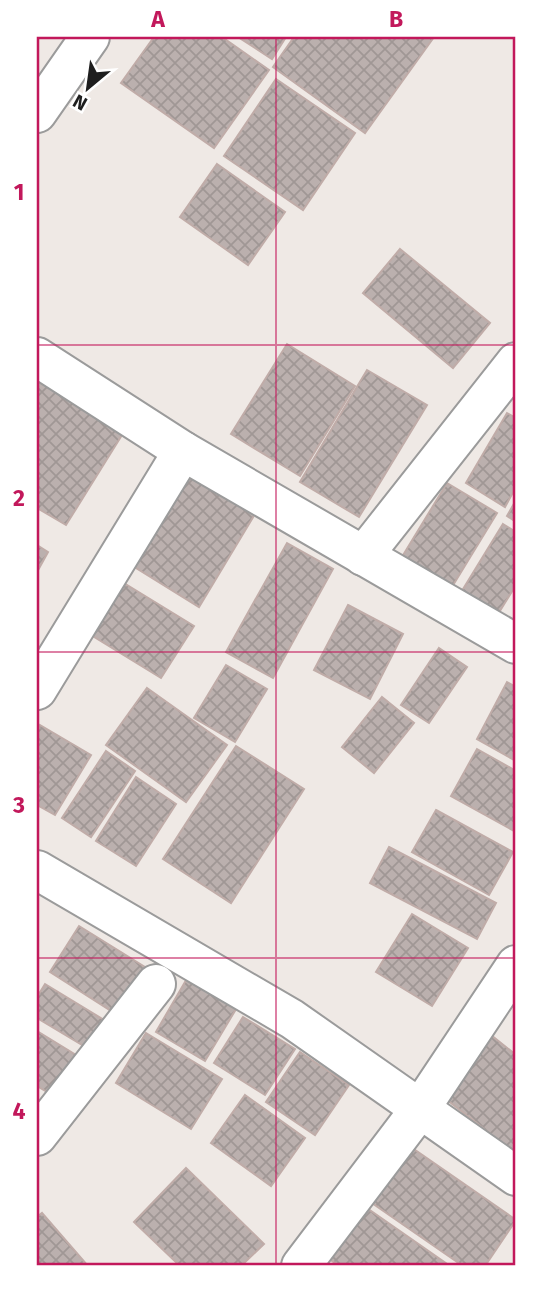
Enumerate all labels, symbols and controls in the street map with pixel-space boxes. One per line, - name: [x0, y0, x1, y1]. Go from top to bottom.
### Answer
- text: A: [150, 5, 165, 33]
- text: B: [389, 5, 403, 33]
- north arrow: [52, 52, 122, 122]
- text: N: [69, 89, 91, 116]
- text: 1: [14, 178, 24, 206]
- text: 2: [13, 484, 25, 512]
- text: 3: [12, 791, 25, 819]
- text: 4: [13, 1097, 26, 1125]

